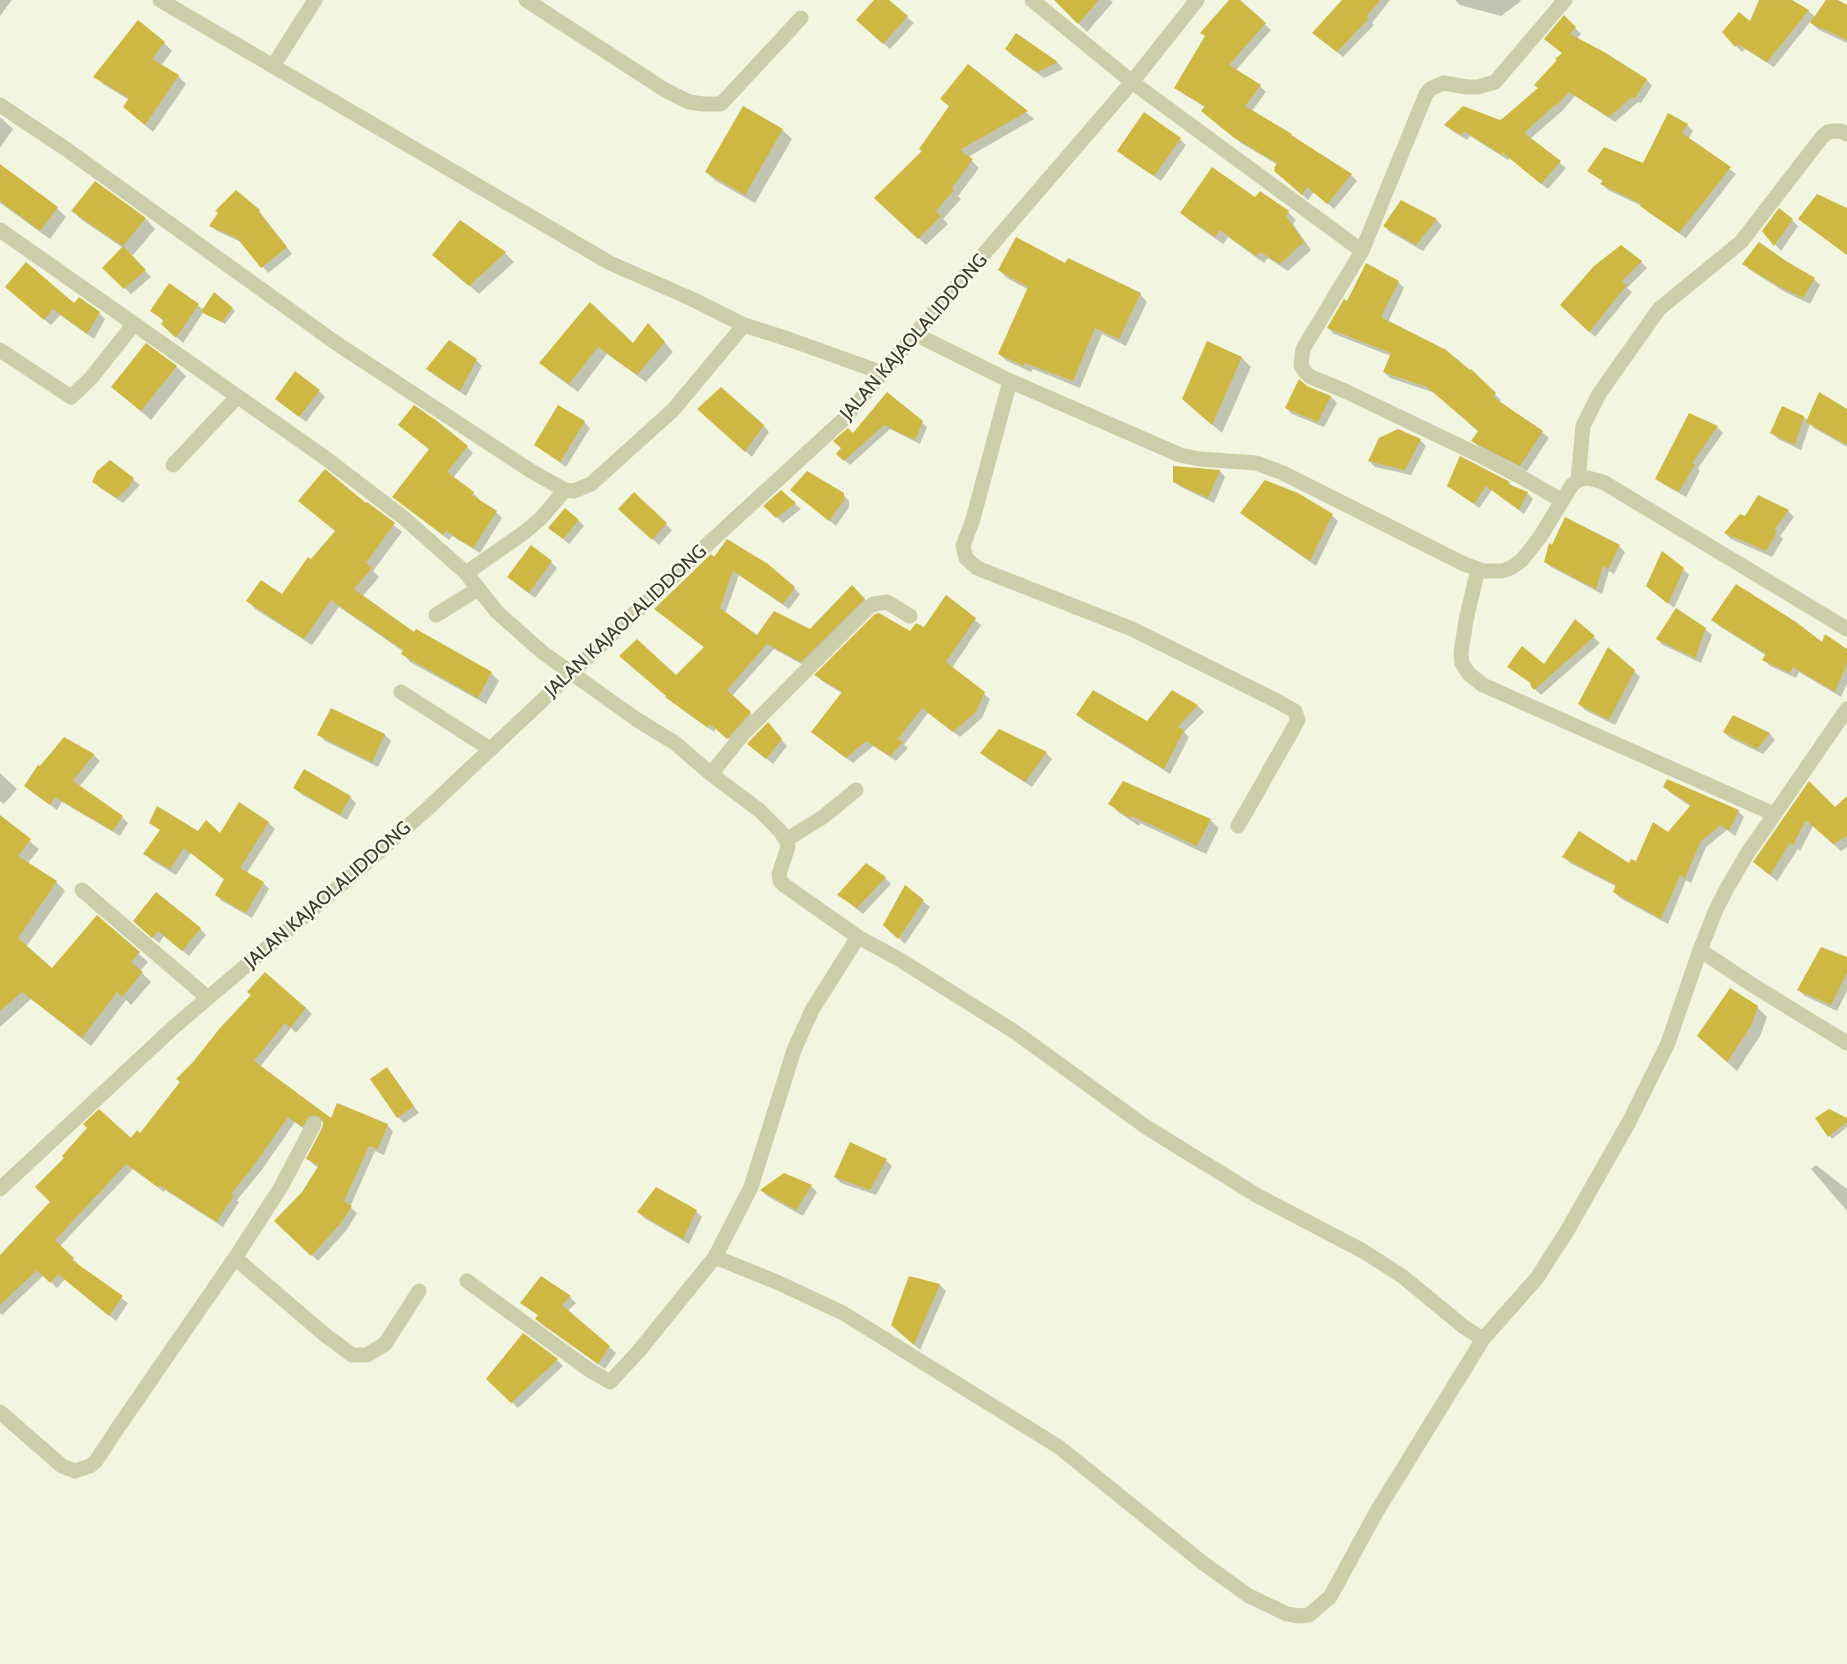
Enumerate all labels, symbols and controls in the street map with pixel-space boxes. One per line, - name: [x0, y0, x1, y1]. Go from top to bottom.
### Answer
- street label: JALAN KAJAOLALIDDONG: [836, 249, 992, 425]
- street label: JALAN KAJAOLALIDDONG: [540, 540, 712, 702]
- street label: JALAN KAJAOLALIDDONG: [240, 817, 416, 973]

